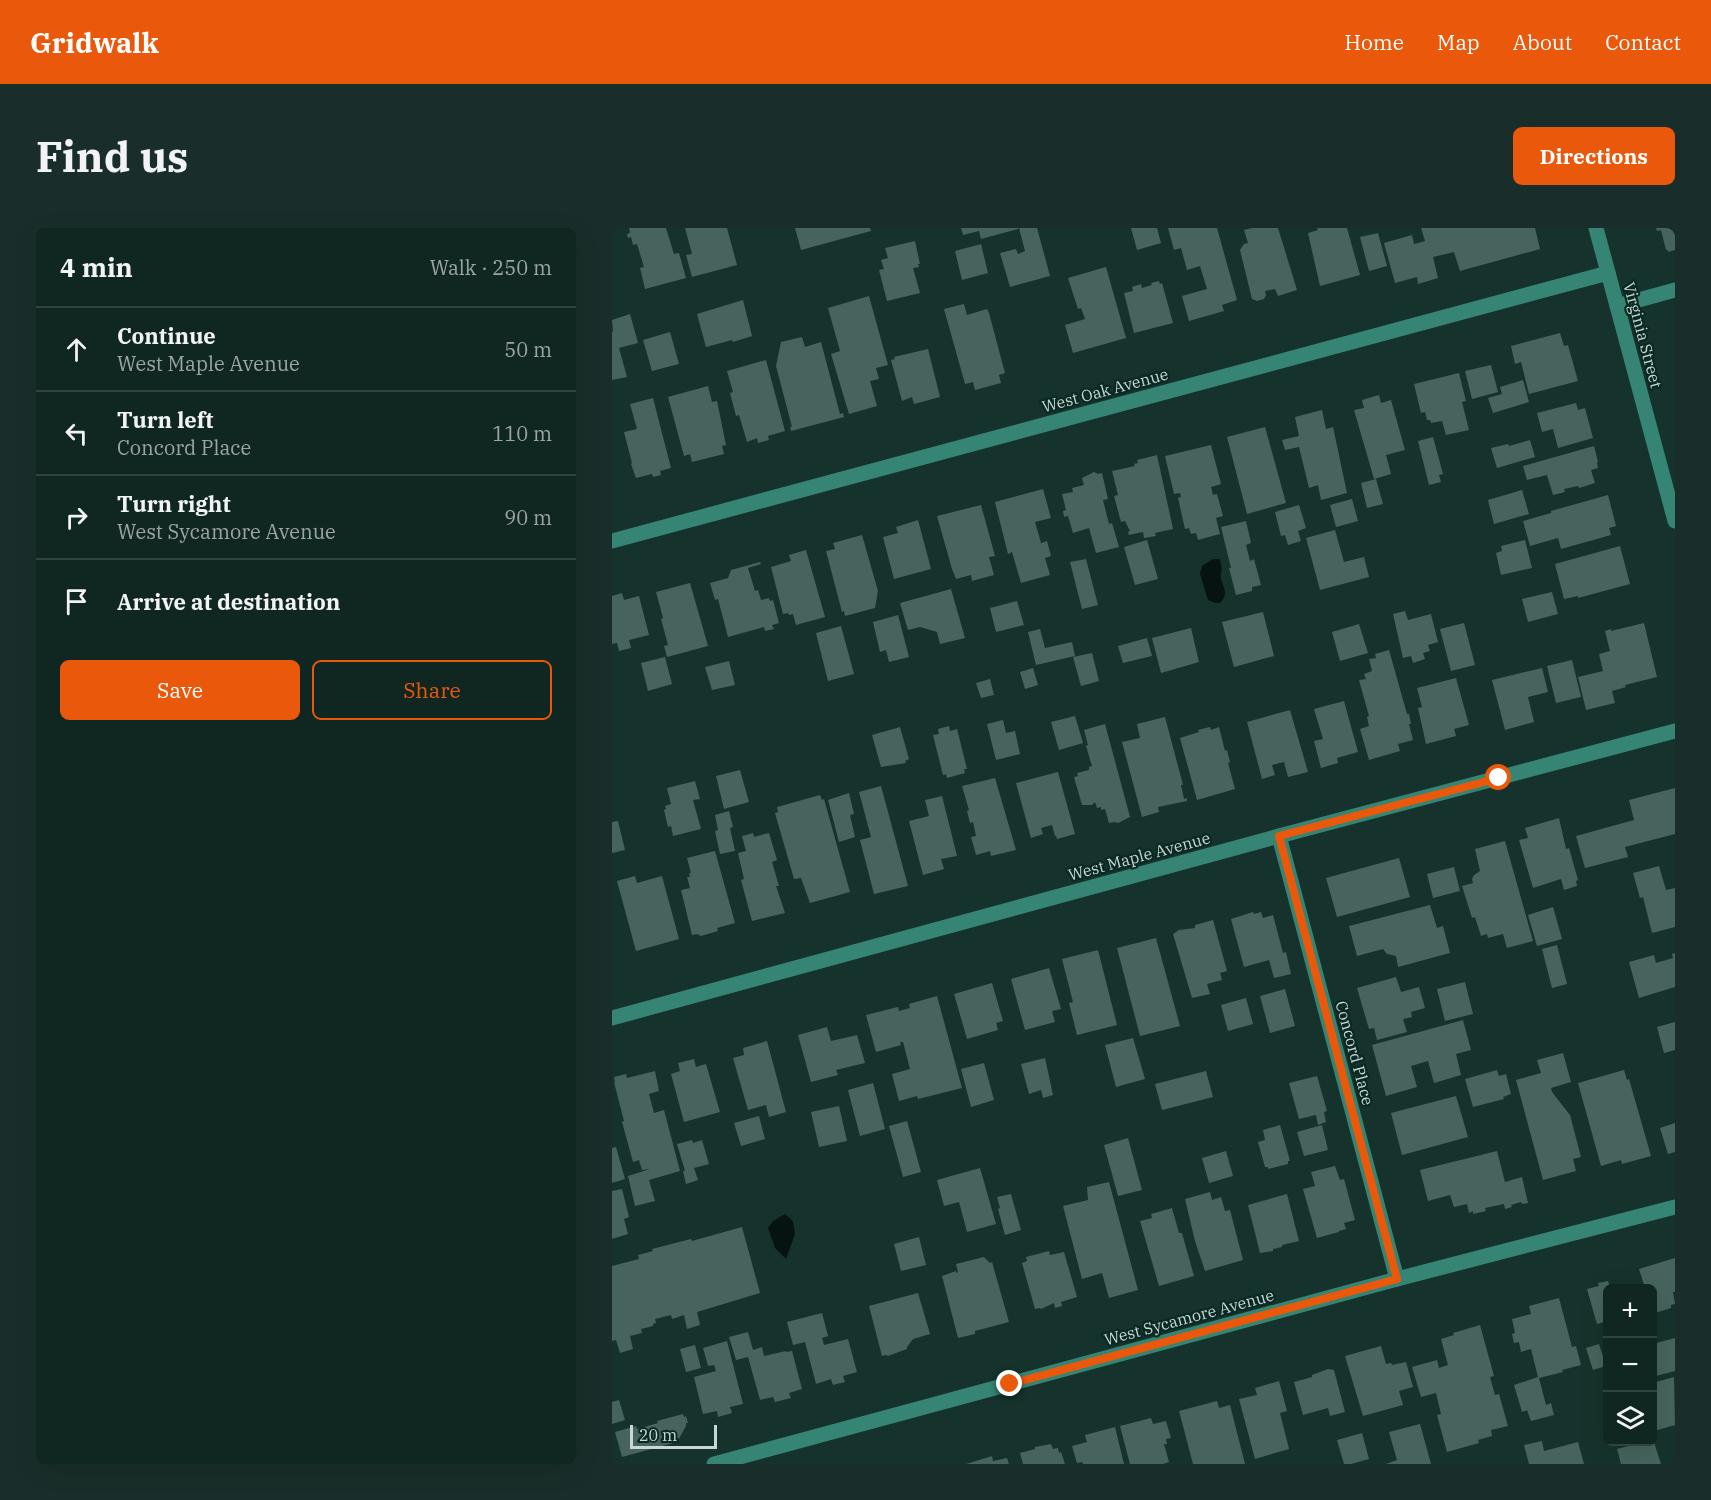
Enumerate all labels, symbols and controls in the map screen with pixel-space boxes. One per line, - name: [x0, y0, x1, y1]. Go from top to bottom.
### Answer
- text: Gridwalk: [30, 24, 159, 61]
- text: Home: [1344, 28, 1404, 56]
- text: Map: [1437, 28, 1480, 56]
- text: About: [1513, 28, 1572, 56]
- text: Contact: [1605, 28, 1681, 56]
- button: Directions: [1513, 127, 1675, 185]
- text: Find us: [36, 129, 188, 184]
- text: 4 min: [60, 250, 133, 284]
- text: Walk · 250 m: [430, 254, 552, 281]
- street label: Virginia Street: [1619, 280, 1667, 390]
- text: Continue: [117, 321, 216, 350]
- icon: ahead: [60, 333, 93, 366]
- text: 50 m: [504, 336, 552, 363]
- text: West Maple Avenue: [117, 350, 300, 377]
- street label: West Oak Avenue: [1040, 364, 1170, 416]
- text: Turn left: [117, 405, 213, 434]
- icon: left: [60, 417, 93, 450]
- text: 110 m: [492, 420, 552, 447]
- text: Concord Place: [117, 434, 251, 461]
- text: Turn right: [117, 489, 231, 518]
- icon: right: [60, 501, 93, 534]
- text: 90 m: [504, 504, 552, 531]
- text: West Sycamore Avenue: [117, 518, 336, 545]
- icon: arrive: [60, 585, 93, 618]
- text: Arrive at destination: [117, 587, 340, 616]
- button: Save: [60, 660, 300, 720]
- button: Share: [312, 660, 552, 720]
- route start: [1485, 764, 1511, 790]
- street label: West Maple Avenue: [1066, 827, 1212, 885]
- street label: Concord Place: [1331, 999, 1379, 1107]
- map controls: [1603, 1284, 1657, 1446]
- button: +: [1603, 1284, 1657, 1338]
- street label: West Sycamore Avenue: [1102, 1285, 1276, 1349]
- button: −: [1603, 1338, 1657, 1392]
- route end: [996, 1370, 1022, 1396]
- button: layers: [1603, 1392, 1657, 1446]
- scale bar: [630, 1422, 717, 1450]
- text: 20 m: [639, 1425, 677, 1445]

